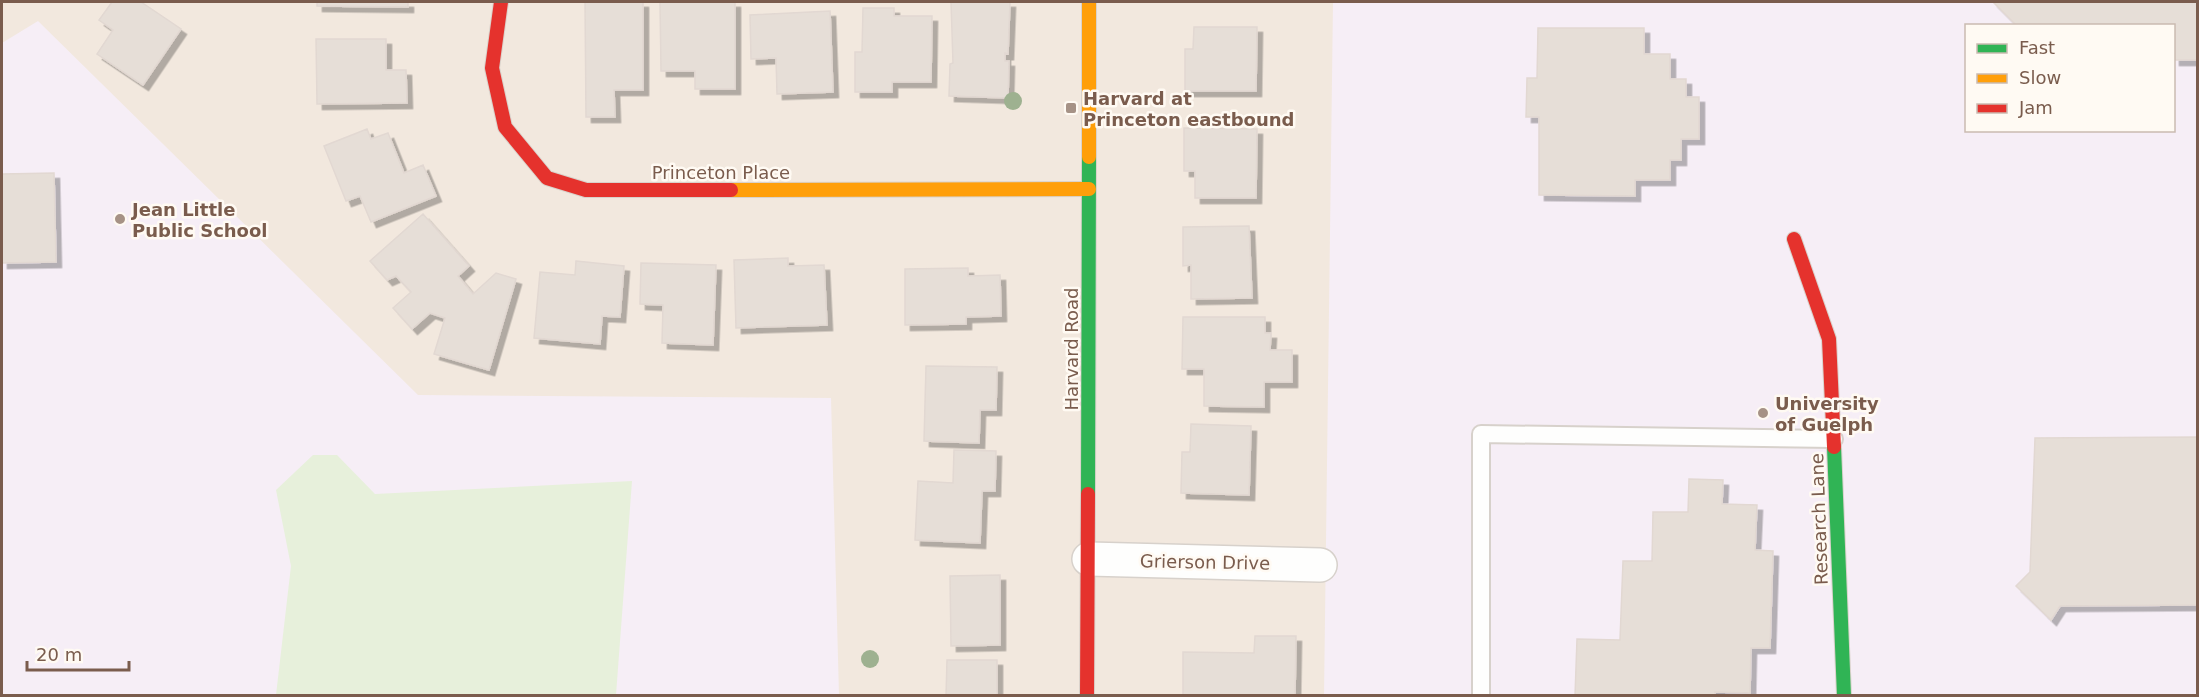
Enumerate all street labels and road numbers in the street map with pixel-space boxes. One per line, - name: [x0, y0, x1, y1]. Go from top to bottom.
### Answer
- street label: Princeton Place: [652, 162, 790, 183]
- street label: Harvard Road: [1061, 287, 1082, 411]
- street label: Research Lane: [1806, 453, 1832, 585]
- street label: Grierson Drive: [1140, 550, 1270, 574]

